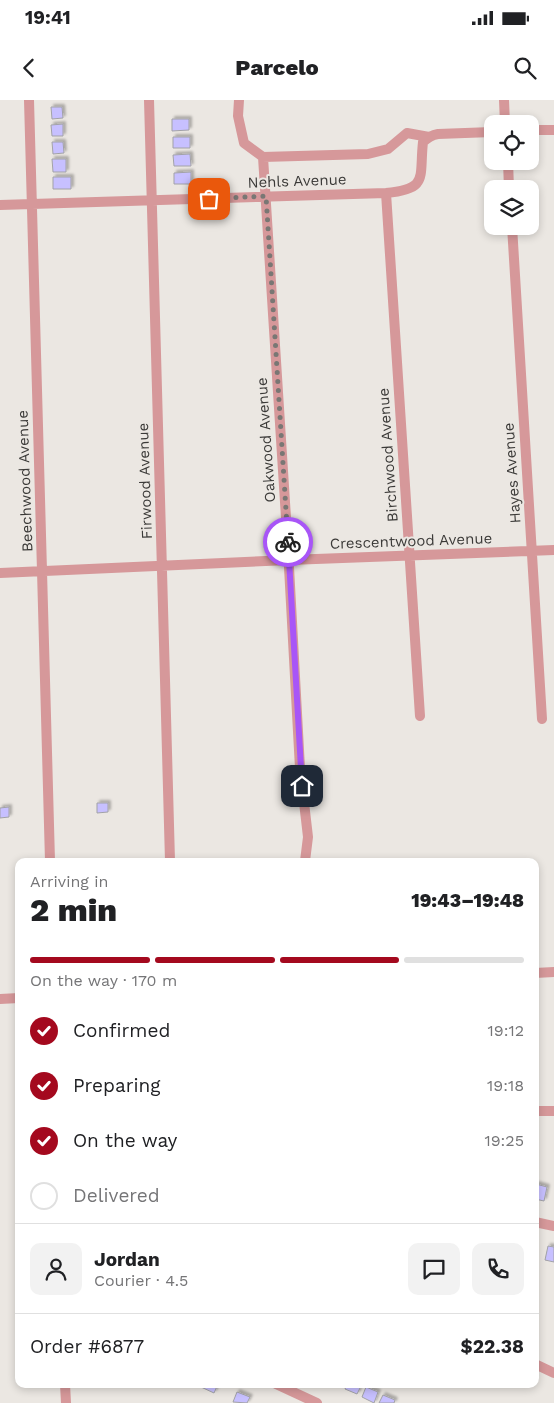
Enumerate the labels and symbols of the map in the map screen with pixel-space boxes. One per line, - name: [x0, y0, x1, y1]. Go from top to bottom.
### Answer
- street label: Nehls Avenue: [247, 170, 347, 192]
- pin: [188, 178, 230, 220]
- street label: Oakwood Avenue: [253, 377, 279, 503]
- street label: Birchwood Avenue: [374, 387, 402, 523]
- street label: Beechwood Avenue: [14, 410, 36, 552]
- street label: Firwood Avenue: [134, 422, 156, 540]
- street label: Hayes Avenue: [500, 422, 524, 524]
- courier: [263, 517, 313, 567]
- street label: Crescentwood Avenue: [329, 529, 493, 553]
- pin: [281, 765, 323, 807]

